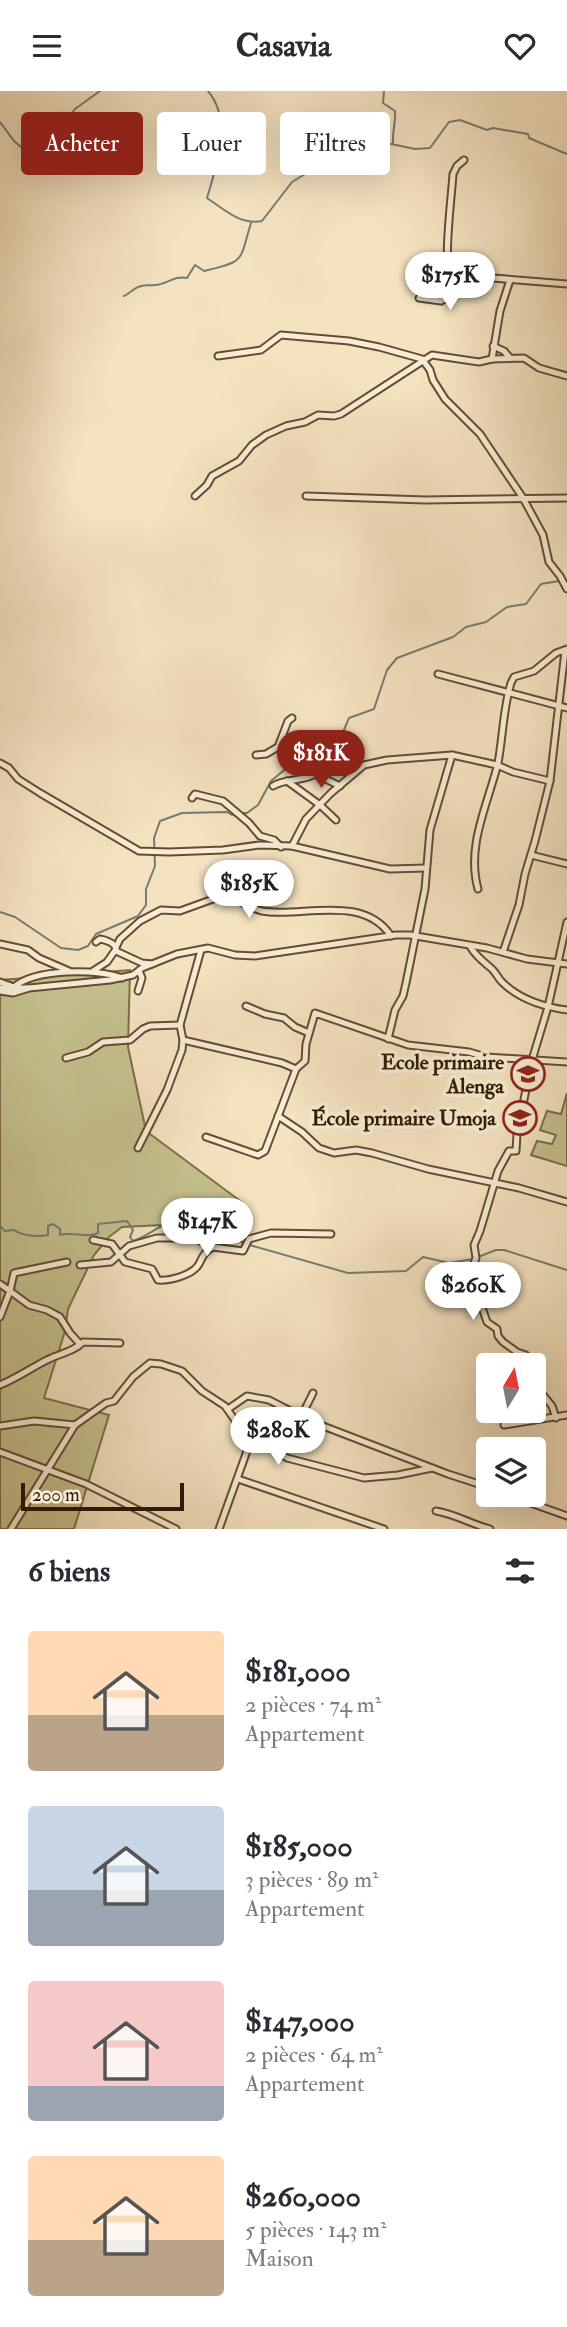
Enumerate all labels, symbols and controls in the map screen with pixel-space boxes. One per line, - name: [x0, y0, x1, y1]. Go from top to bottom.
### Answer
- text: Casavia: [236, 26, 331, 66]
- icon: menu: [28, 27, 66, 65]
- icon: heart: [501, 27, 539, 65]
- chip: Acheter: [21, 112, 143, 175]
- chip: Louer: [157, 112, 266, 175]
- chip: Filtres: [280, 112, 390, 175]
- pin: $175K: [401, 253, 499, 312]
- text: $175K: [421, 260, 479, 289]
- pin: $181K: [272, 731, 370, 790]
- text: $181K: [293, 738, 349, 767]
- pin: $185K: [200, 861, 298, 920]
- text: $185K: [220, 868, 278, 897]
- place label: Ecole primaire Alenga: [381, 1049, 505, 1100]
- school or university icon: Ecole primaire Alenga: [509, 1055, 547, 1093]
- school or university icon: École primaire Umoja: [501, 1099, 539, 1137]
- place label: École primaire Umoja: [312, 1105, 497, 1132]
- pin: $147K: [158, 1199, 256, 1258]
- text: $147K: [177, 1206, 237, 1235]
- pin: $260K: [424, 1263, 522, 1322]
- text: $260K: [441, 1270, 505, 1299]
- north arrow: [476, 1353, 546, 1423]
- map controls: [476, 1353, 546, 1507]
- pin: $280K: [229, 1407, 327, 1467]
- text: $280K: [246, 1415, 310, 1444]
- button: layers: [476, 1437, 546, 1507]
- scale bar: [21, 1480, 184, 1512]
- text: 200 m: [32, 1483, 80, 1507]
- icon: filters: [501, 1552, 539, 1590]
- text: 6 biens: [28, 1553, 110, 1590]
- text: $181,000: [245, 1653, 351, 1690]
- icon: home: [84, 1659, 168, 1743]
- text: 2 pièces · 74 m²: [245, 1690, 381, 1719]
- text: Appartement: [245, 1719, 365, 1748]
- text: $185,000: [245, 1828, 353, 1865]
- icon: home: [84, 1834, 168, 1918]
- text: 3 pièces · 89 m²: [245, 1865, 379, 1894]
- text: Appartement: [245, 1894, 365, 1923]
- text: $147,000: [245, 2003, 355, 2040]
- icon: home: [84, 2009, 168, 2093]
- text: 2 pièces · 64 m²: [245, 2040, 383, 2069]
- text: Appartement: [245, 2069, 365, 2098]
- text: $260,000: [245, 2178, 361, 2215]
- icon: home: [84, 2184, 168, 2268]
- text: 5 pièces · 143 m²: [245, 2215, 387, 2244]
- text: Maison: [245, 2244, 314, 2273]

